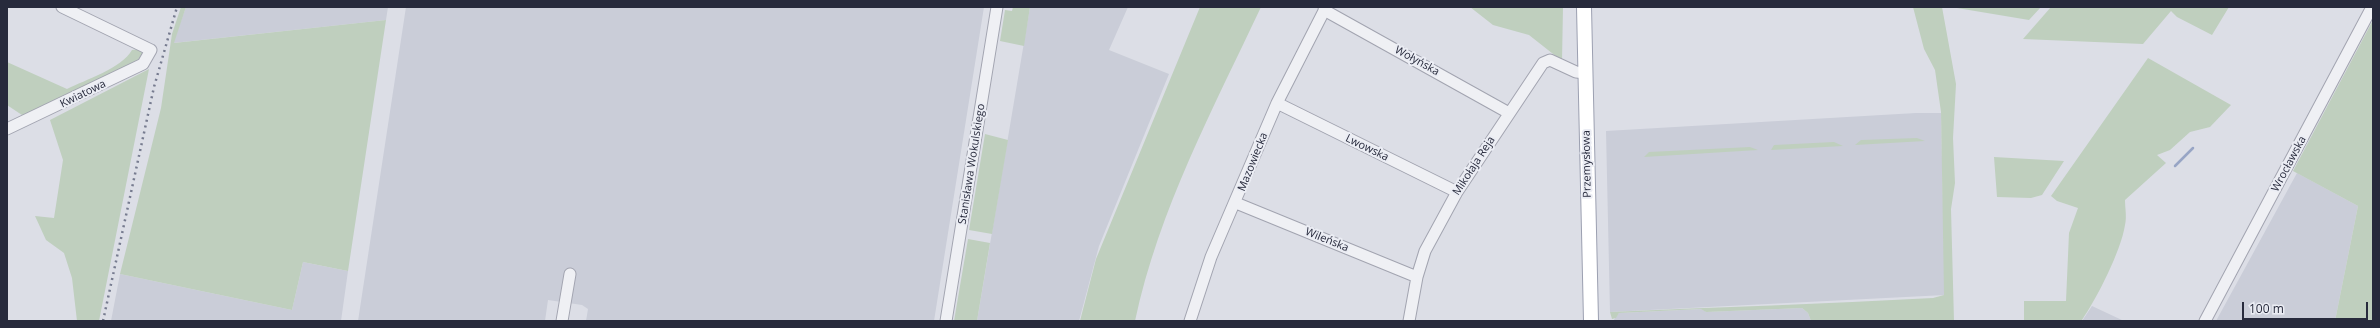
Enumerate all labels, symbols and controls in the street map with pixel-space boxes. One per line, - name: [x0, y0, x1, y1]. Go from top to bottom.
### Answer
- street label: Wołyńska: [1392, 43, 1442, 79]
- street label: Kwiatowa: [58, 77, 108, 111]
- street label: Stanisława Wokulskiego: [956, 103, 988, 225]
- street label: Przemysłowa: [1580, 130, 1594, 198]
- street label: Mazowiecka: [1235, 131, 1271, 193]
- street label: Lwowska: [1343, 132, 1391, 164]
- street label: Mikołaja Reja: [1450, 134, 1498, 198]
- street label: Wrocławska: [2269, 134, 2309, 194]
- street label: Wileńska: [1303, 225, 1351, 255]
- scale bar: [2244, 294, 2370, 320]
- text: 100 m: [2249, 300, 2284, 317]

